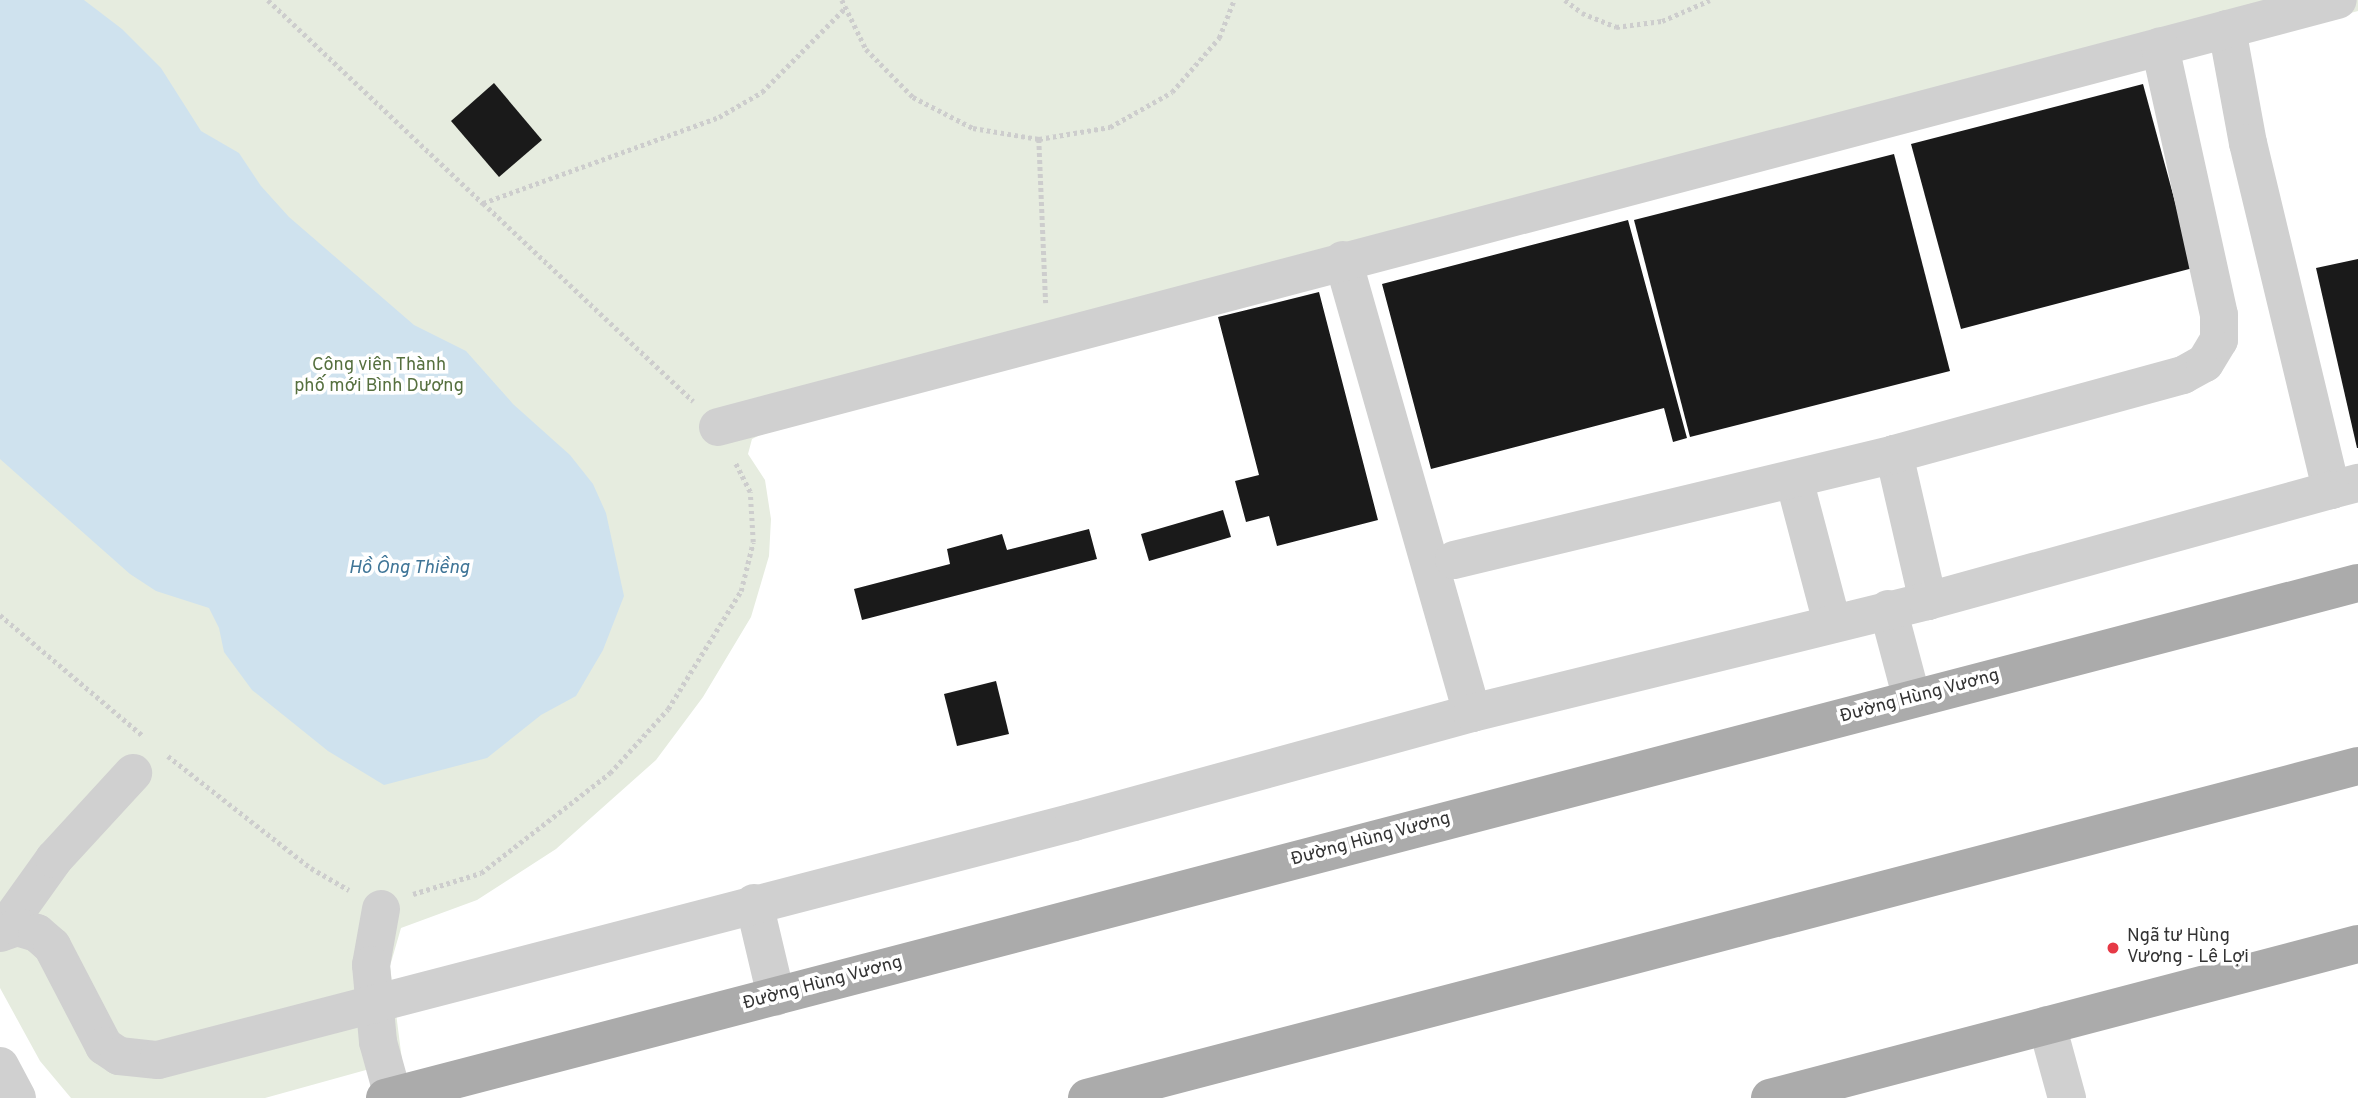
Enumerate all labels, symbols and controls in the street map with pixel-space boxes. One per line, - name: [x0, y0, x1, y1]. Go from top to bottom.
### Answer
- park label: Công viên Thành phố mới Bình Dương: [294, 356, 464, 398]
- water label: Hồ Ông Thiềng: [348, 558, 470, 580]
- street label: Đường Hùng Vương: [1838, 665, 2002, 729]
- street label: Đường Hùng Vương: [1289, 808, 1453, 872]
- place label: Ngã tư Hùng Vương - Lê Lợi: [2127, 927, 2249, 970]
- marker: Ngã tư Hùng Vương - Lê Lợi: [2105, 940, 2121, 956]
- street label: Đường Hùng Vương: [741, 952, 905, 1016]

